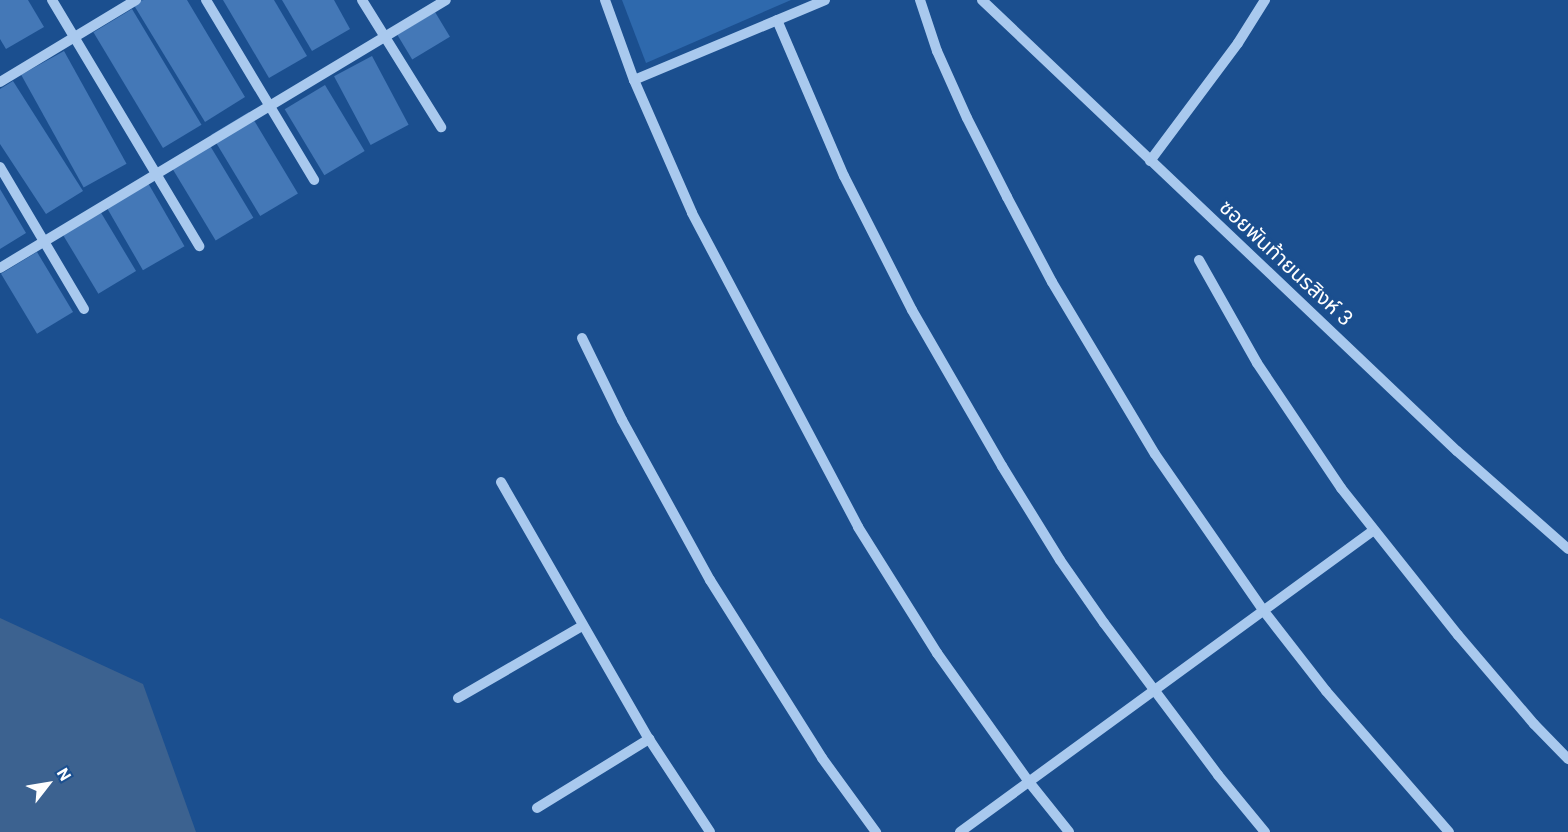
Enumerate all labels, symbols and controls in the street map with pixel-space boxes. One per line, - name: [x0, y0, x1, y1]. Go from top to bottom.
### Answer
- street label: ซอยพันท้ายนรสิงห์ 3: [1214, 195, 1358, 331]
- north arrow: [18, 754, 78, 814]
- text: N: [53, 765, 75, 784]

